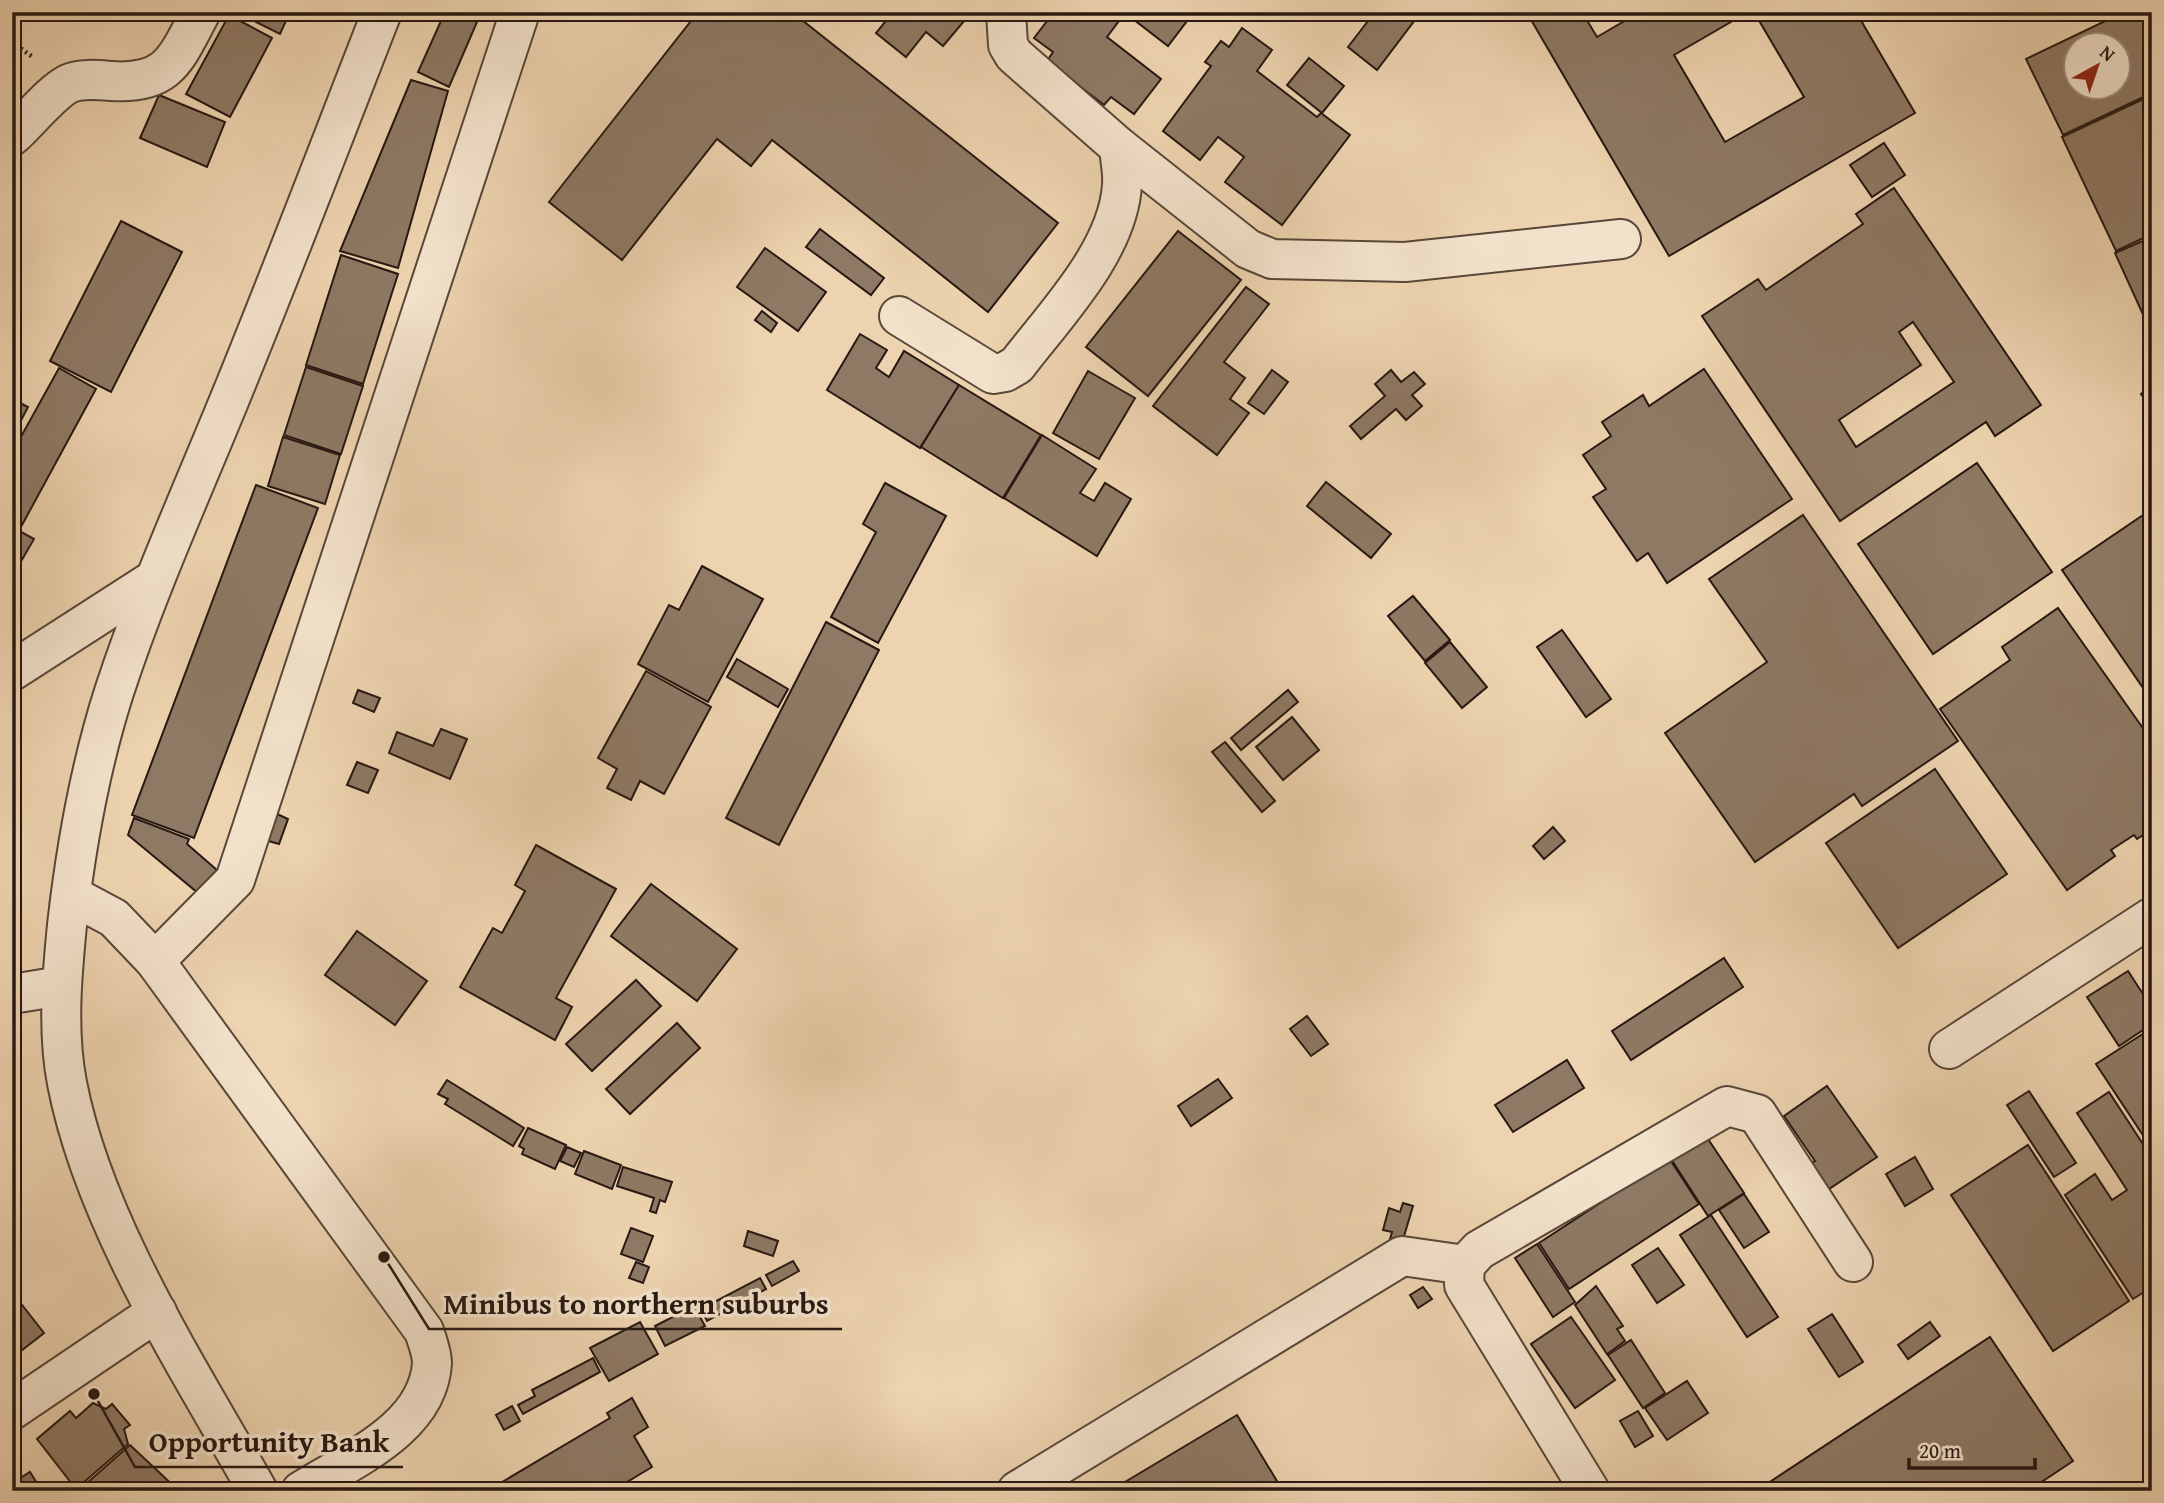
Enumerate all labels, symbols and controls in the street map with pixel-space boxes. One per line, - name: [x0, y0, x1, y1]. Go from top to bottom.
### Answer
- north arrow: [2062, 32, 2132, 102]
- text: N: [2094, 38, 2122, 68]
- callout: Minibus to northern suburbs: [429, 1278, 842, 1329]
- text: Minibus to northern suburbs: [443, 1281, 829, 1325]
- callout: Opportunity Bank: [135, 1416, 403, 1467]
- text: Opportunity Bank: [149, 1419, 390, 1463]
- scale bar: [1909, 1426, 2035, 1470]
- text: 20 m: [1919, 1435, 1961, 1466]

